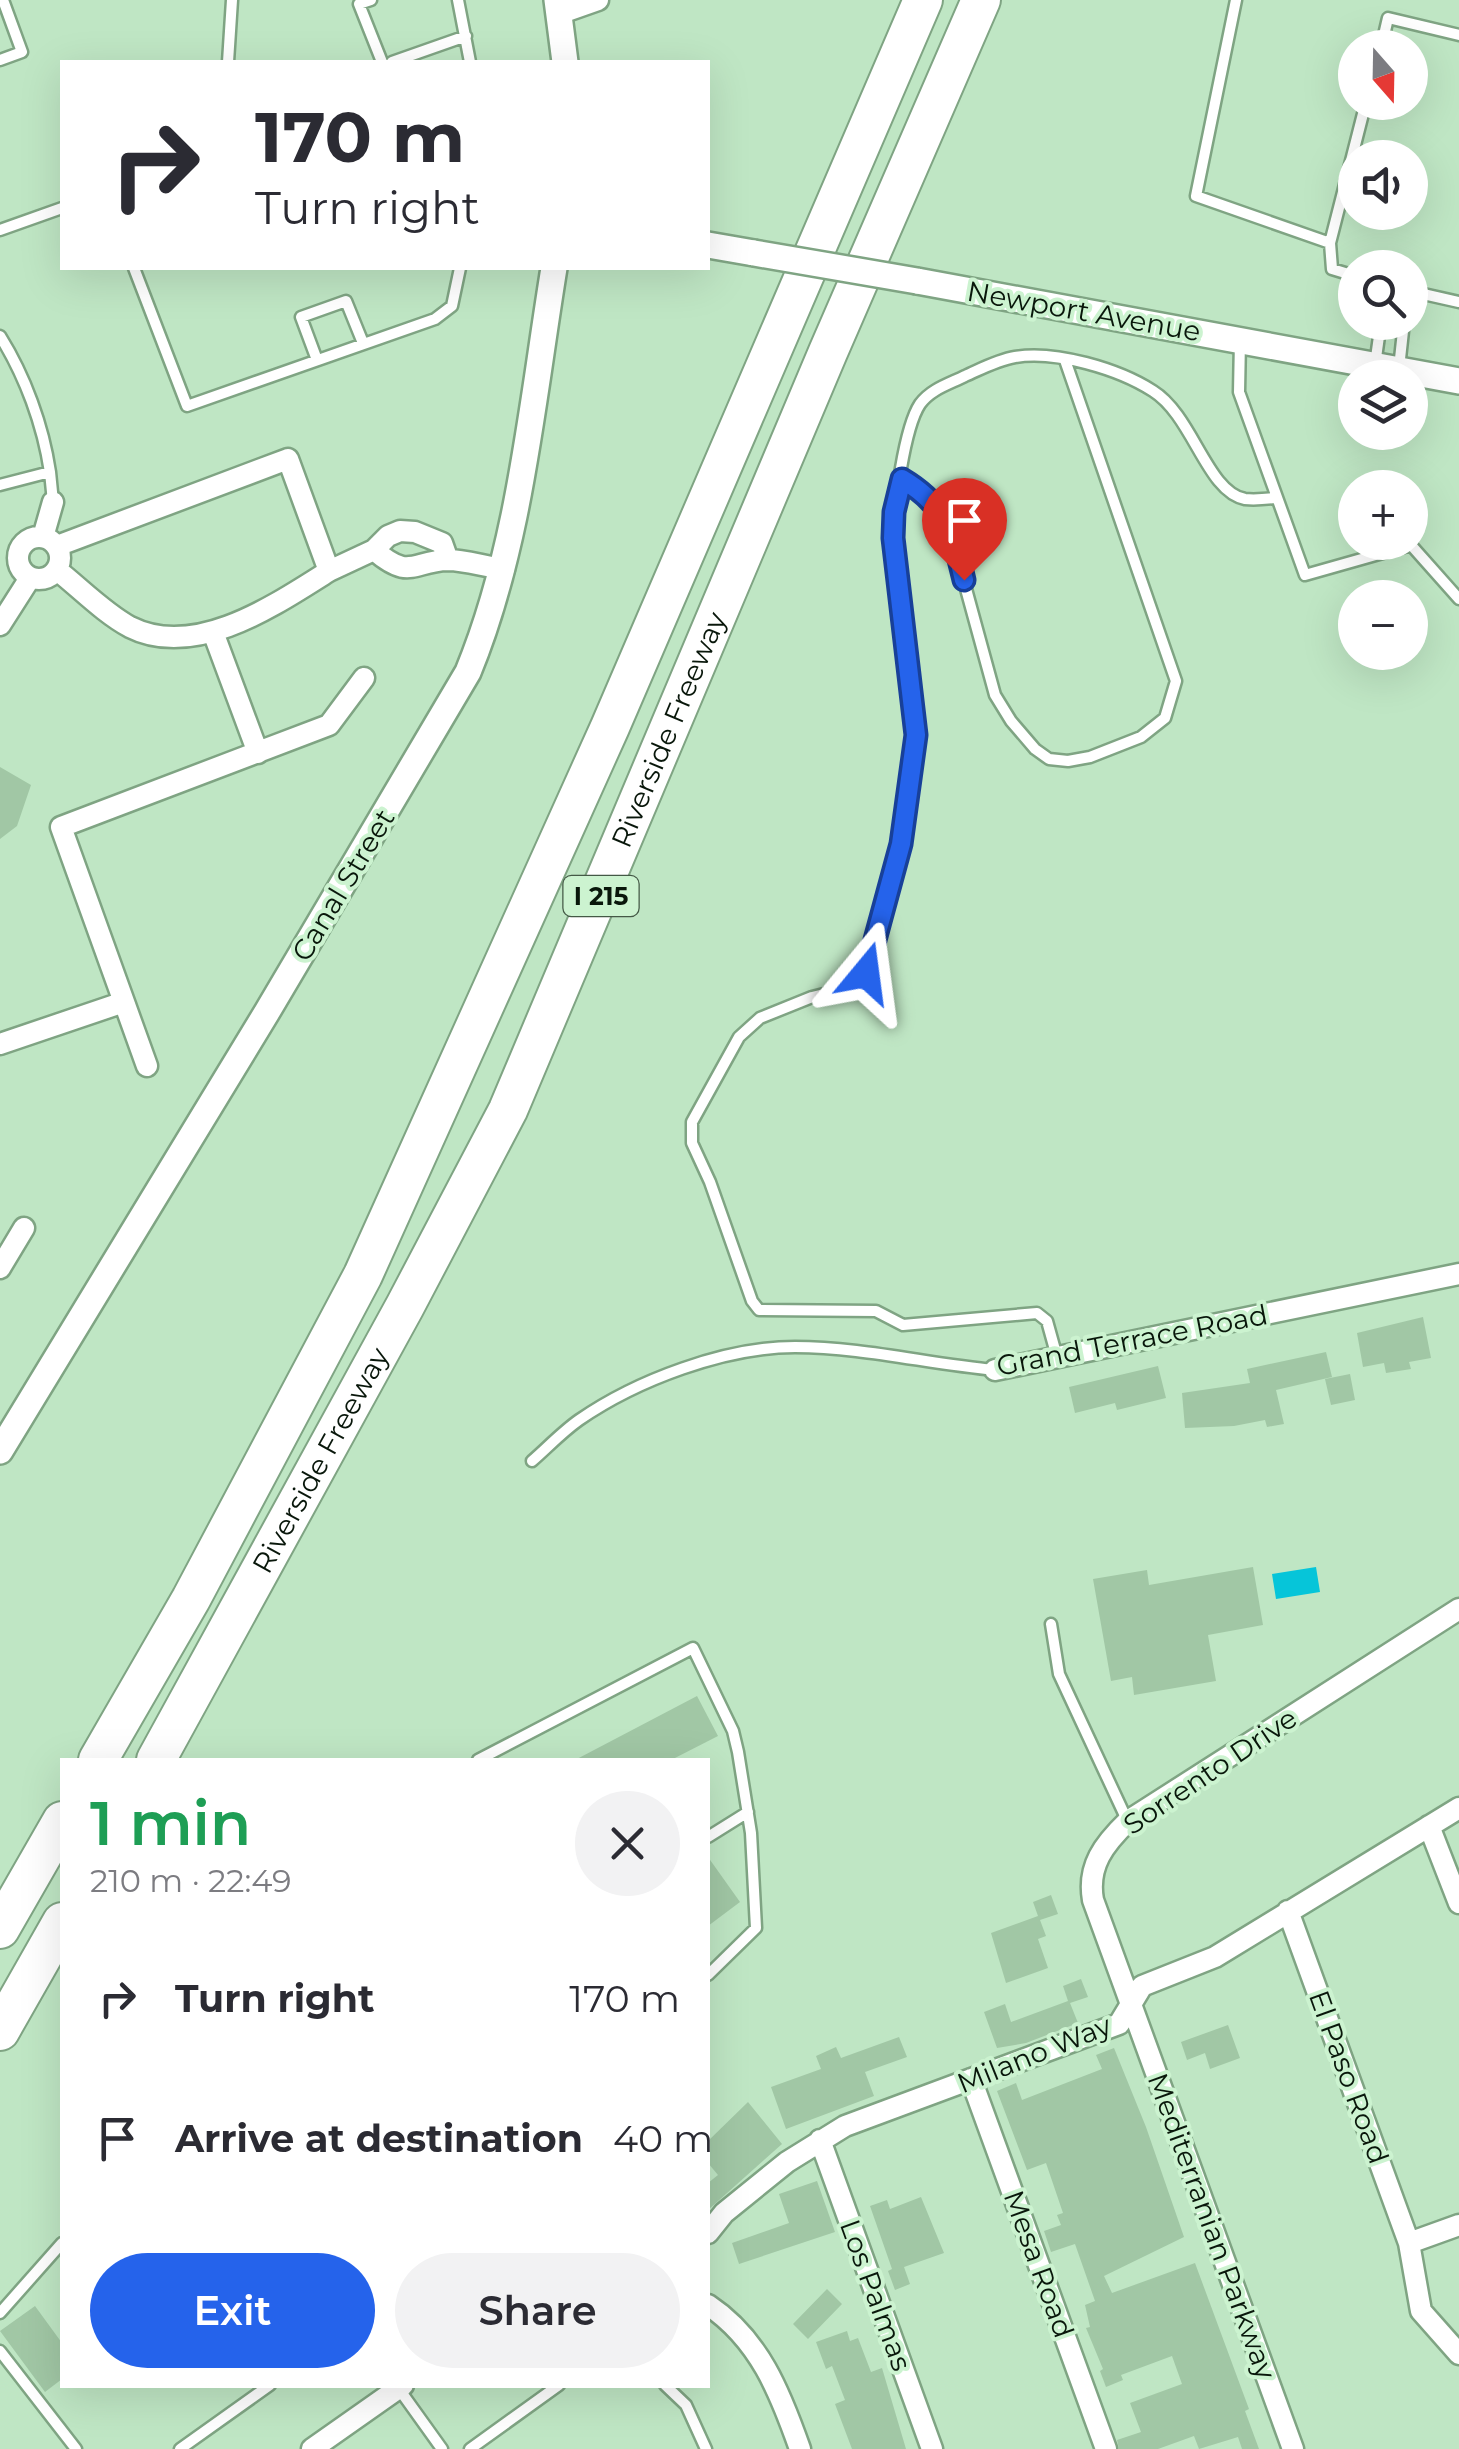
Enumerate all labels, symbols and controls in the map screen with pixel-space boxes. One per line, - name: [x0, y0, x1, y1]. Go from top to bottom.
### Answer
- north arrow: [1338, 30, 1428, 120]
- map controls: [1338, 30, 1428, 670]
- text: 170 m: [255, 94, 465, 180]
- icon: right: [90, 100, 220, 230]
- button: sound: [1338, 140, 1428, 230]
- text: Turn right: [255, 180, 480, 235]
- button: search: [1338, 250, 1428, 340]
- street label: Newport Avenue: [965, 274, 1203, 348]
- button: layers: [1338, 360, 1428, 450]
- button: +: [1338, 470, 1428, 560]
- pin: [922, 478, 1007, 581]
- icon: arrive: [937, 493, 992, 548]
- button: −: [1338, 580, 1428, 670]
- street label: Riverside Freeway: [604, 606, 734, 853]
- street label: Canal Street: [284, 803, 402, 967]
- road number: I 215: [564, 876, 638, 916]
- position arrow: [814, 921, 918, 1025]
- street label: Grand Terrace Road: [994, 1297, 1270, 1383]
- street label: Riverside Freeway: [245, 1341, 396, 1579]
- street label: Sorrento Drive: [1117, 1701, 1303, 1841]
- text: 1 min: [90, 1787, 251, 1860]
- button: close: [575, 1791, 680, 1896]
- text: 210 m · 22:49: [90, 1861, 292, 1900]
- icon: right: [90, 1971, 145, 2026]
- text: Turn right: [175, 1975, 374, 2022]
- text: 170 m: [569, 1975, 680, 2022]
- street label: El Paso Road: [1302, 1986, 1396, 2168]
- street label: Milano Way: [952, 2007, 1117, 2100]
- street label: Mediterranian Parkway: [1141, 2068, 1283, 2384]
- icon: arrive: [90, 2111, 145, 2166]
- text: Arrive at destination: [175, 2115, 583, 2162]
- text: 40 m: [613, 2115, 713, 2162]
- street label: Mesa Road: [997, 2186, 1081, 2342]
- street label: Los Palmas: [833, 2215, 919, 2375]
- button: Exit: [90, 2253, 375, 2368]
- button: Share: [395, 2253, 680, 2368]

